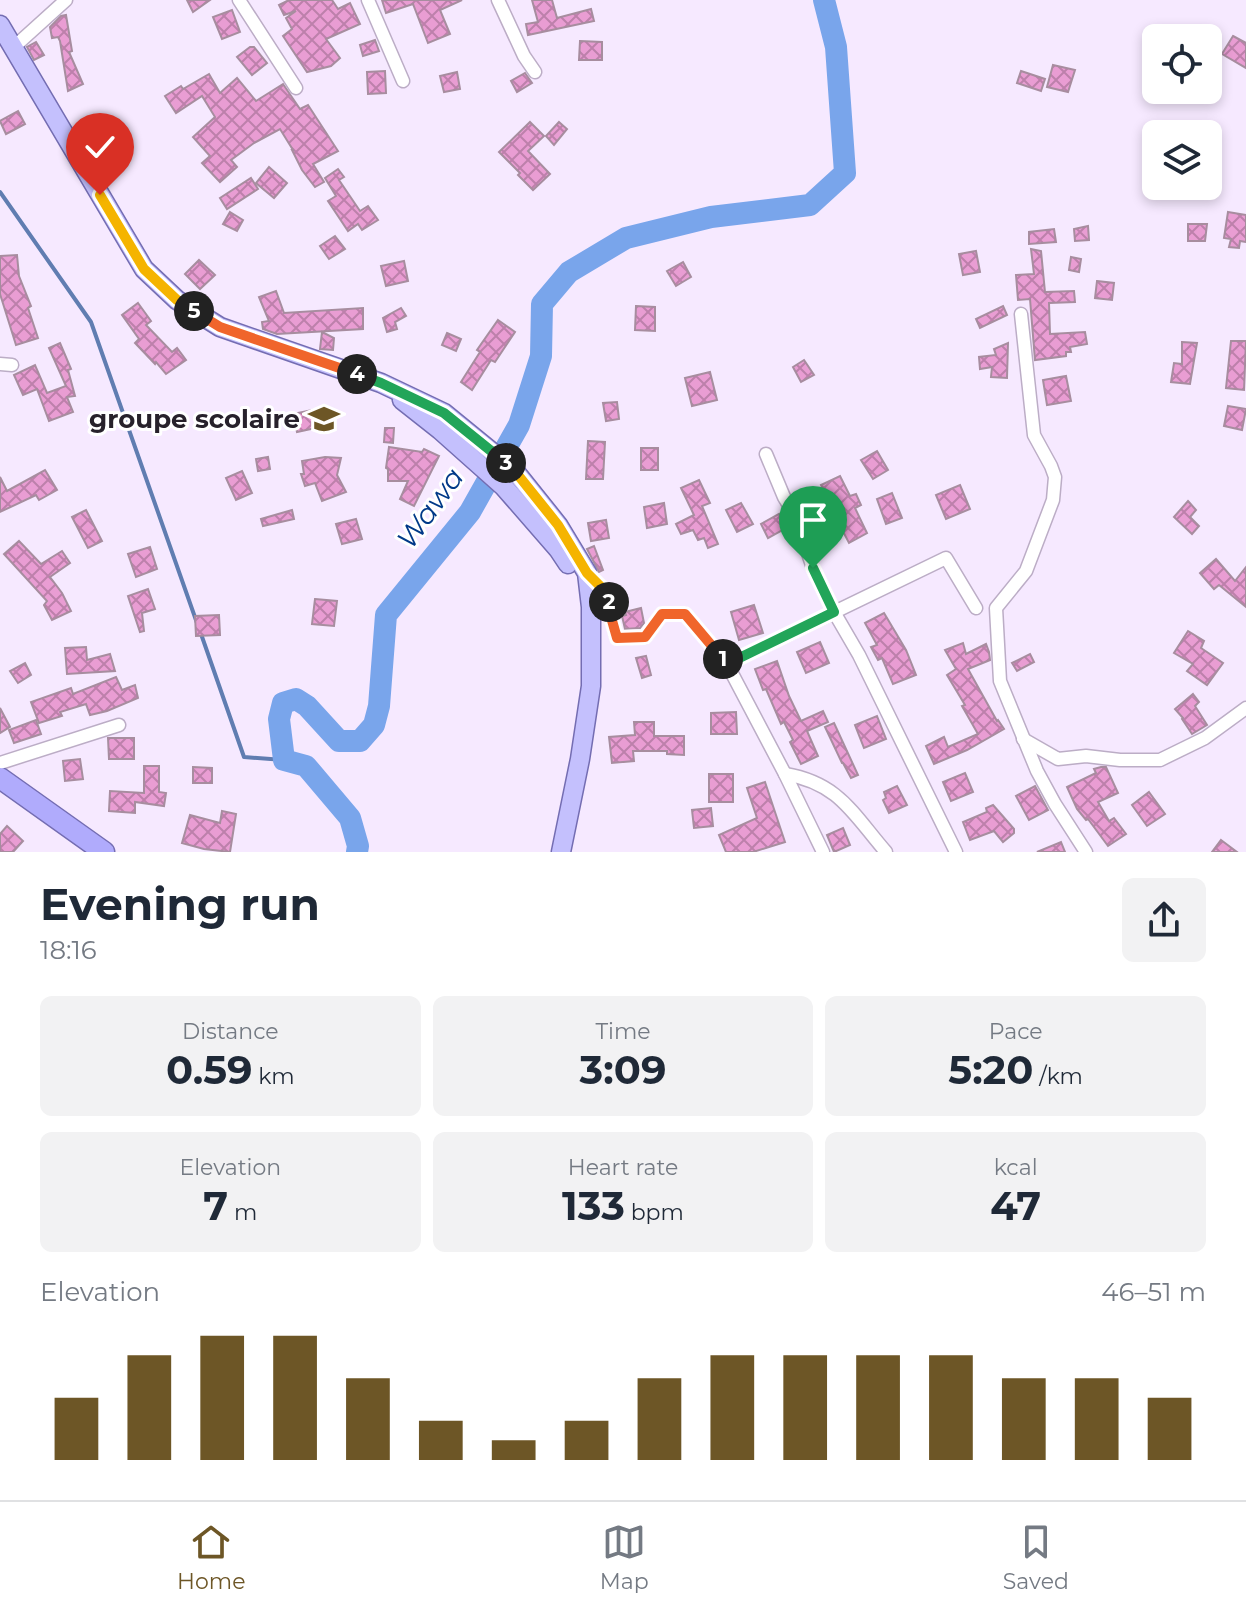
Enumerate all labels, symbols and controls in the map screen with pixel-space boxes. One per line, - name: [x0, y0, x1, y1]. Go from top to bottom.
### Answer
- map controls: [1142, 24, 1222, 200]
- button: locate: [1142, 24, 1222, 104]
- pin: [66, 113, 134, 195]
- button: layers: [1142, 120, 1222, 200]
- icon: check: [78, 125, 122, 169]
- pin: 5: [174, 291, 214, 331]
- text: 5: [187, 297, 201, 324]
- pin: 4: [337, 354, 377, 394]
- text: 4: [349, 360, 365, 387]
- school or university icon: groupe scolaire: [307, 402, 341, 436]
- place label: groupe scolaire: [89, 403, 300, 435]
- pin: 3: [486, 443, 526, 483]
- text: 3: [499, 449, 513, 476]
- water label: Wawa: [389, 461, 471, 555]
- pin: [779, 486, 847, 568]
- icon: arrive: [791, 498, 835, 542]
- pin: 2: [589, 582, 629, 622]
- text: 2: [603, 588, 615, 615]
- pin: 1: [703, 639, 743, 679]
- text: 1: [719, 645, 727, 672]
- text: Evening run: [40, 877, 320, 931]
- button: share: [1122, 878, 1206, 962]
- text: 18:16: [40, 934, 97, 966]
- text: Distance: [182, 1018, 279, 1045]
- text: Time: [595, 1018, 651, 1045]
- text: Pace: [989, 1018, 1043, 1045]
- text: 0.59: [166, 1045, 252, 1094]
- text: 3:09: [580, 1045, 666, 1094]
- text: 5:20: [948, 1045, 1033, 1094]
- text: km: [252, 1063, 295, 1090]
- text: /km: [1033, 1063, 1083, 1090]
- text: Elevation: [179, 1154, 281, 1181]
- text: Heart rate: [568, 1154, 678, 1181]
- text: kcal: [994, 1154, 1038, 1181]
- text: 7: [203, 1181, 228, 1230]
- text: 133: [562, 1181, 625, 1230]
- text: 47: [990, 1181, 1041, 1230]
- text: m: [228, 1199, 257, 1226]
- text: bpm: [625, 1199, 684, 1226]
- text: Elevation: [40, 1276, 160, 1308]
- text: 46–51 m: [1101, 1276, 1206, 1308]
- tab: Home: [177, 1520, 245, 1595]
- tab: Map: [600, 1520, 649, 1595]
- tab: Saved: [1003, 1520, 1069, 1595]

